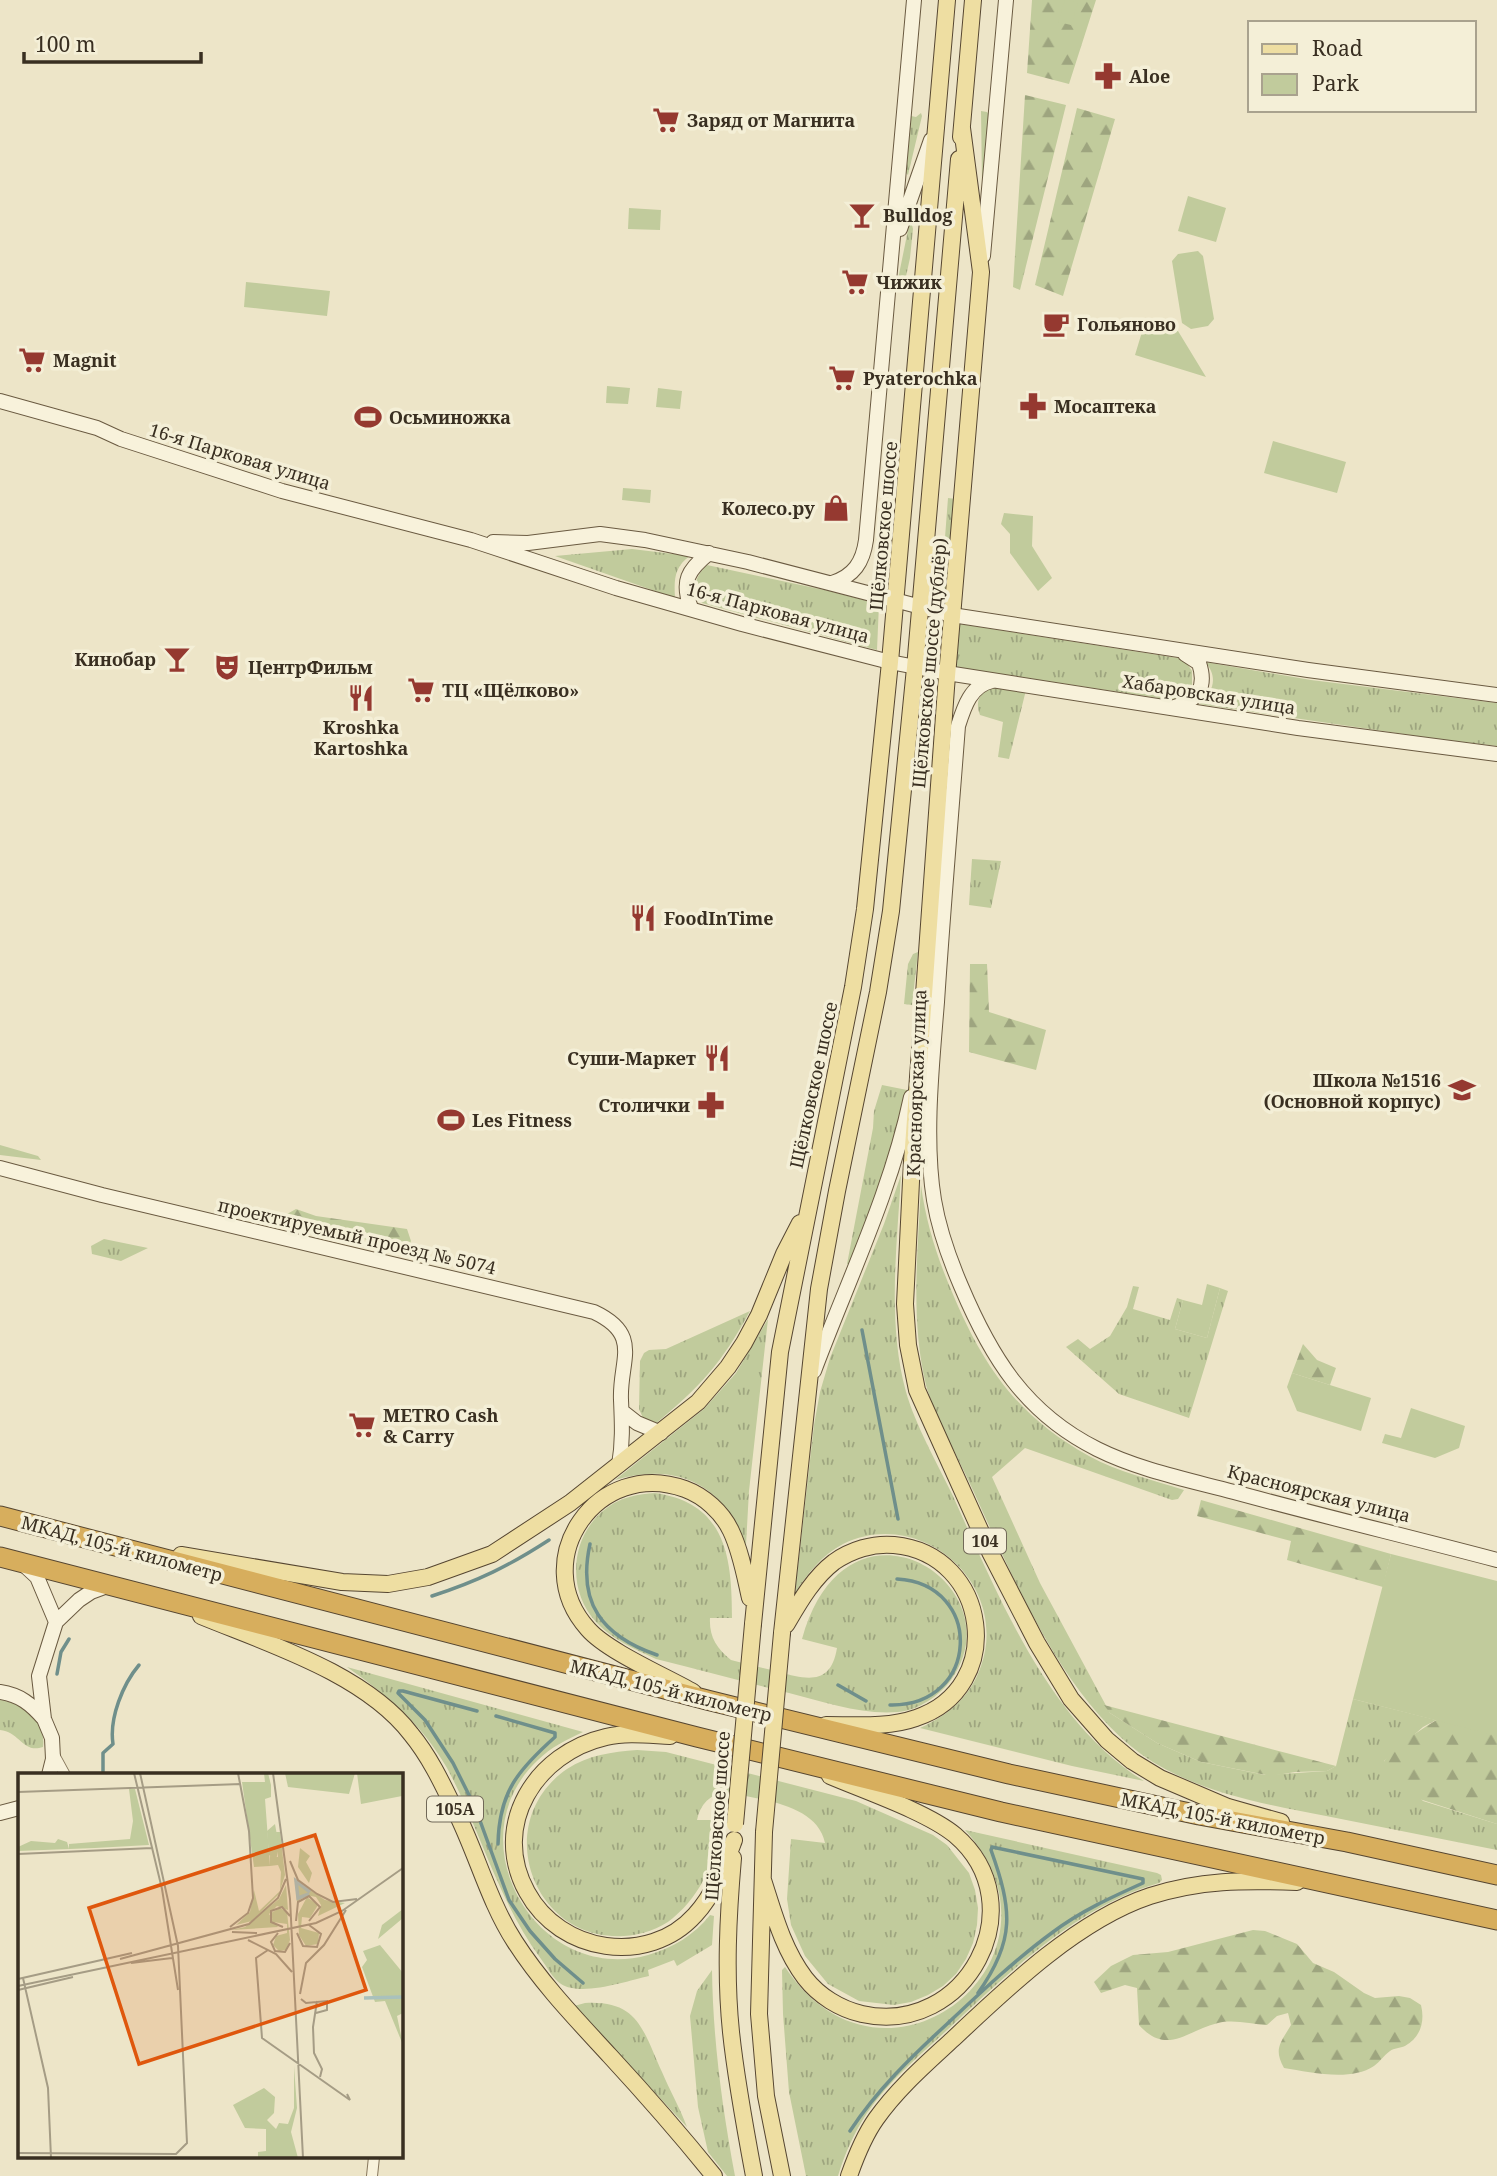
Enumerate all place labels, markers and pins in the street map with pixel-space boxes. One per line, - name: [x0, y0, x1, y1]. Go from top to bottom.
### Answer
- pharmacy icon: Aloe: [1093, 61, 1123, 91]
- place label: Aloe: [1129, 64, 1170, 88]
- supermarket icon: Заряд от Магнита: [651, 105, 681, 135]
- place label: Заряд от Магнита: [687, 108, 856, 132]
- bar icon: Bulldog: [847, 200, 877, 230]
- place label: Bulldog: [883, 203, 954, 227]
- supermarket icon: Чижик: [840, 267, 870, 297]
- place label: Чижик: [876, 270, 942, 294]
- cafe icon: Гольяново: [1041, 309, 1071, 339]
- place label: Гольяново: [1077, 312, 1176, 336]
- supermarket icon: Magnit: [17, 345, 47, 375]
- place label: Magnit: [53, 348, 117, 372]
- supermarket icon: Pyaterochka: [827, 363, 857, 393]
- place label: Pyaterochka: [863, 366, 978, 390]
- pharmacy icon: Мосаптека: [1018, 391, 1048, 421]
- place label: Мосаптека: [1054, 394, 1157, 418]
- sports icon: Осьминожка: [353, 402, 383, 432]
- place label: Осьминожка: [389, 405, 511, 429]
- shop icon: Колесо.ру: [821, 493, 851, 523]
- place label: Колесо.ру: [721, 496, 815, 520]
- bar icon: Кинобар: [162, 644, 192, 674]
- place label: Кинобар: [74, 647, 156, 671]
- theatre icon: ЦентрФильм: [212, 652, 242, 682]
- place label: ЦентрФильм: [248, 655, 373, 679]
- supermarket icon: ТЦ «Щёлково»: [406, 675, 436, 705]
- place label: ТЦ «Щёлково»: [442, 678, 579, 702]
- restaurant icon: Kroshka Kartoshka: [346, 683, 376, 713]
- place label: Kroshka Kartoshka: [314, 715, 409, 760]
- restaurant icon: FoodInTime: [628, 903, 658, 933]
- place label: FoodInTime: [664, 906, 774, 930]
- restaurant icon: Суши-Маркет: [702, 1043, 732, 1073]
- place label: Суши-Маркет: [567, 1046, 696, 1070]
- place label: Школа №1516 (Основной корпус): [1263, 1068, 1441, 1113]
- school or university icon: Школа №1516 (Основной корпус): [1447, 1075, 1477, 1105]
- pharmacy icon: Столички: [696, 1090, 726, 1120]
- place label: Столички: [599, 1093, 690, 1117]
- sports icon: Les Fitness: [436, 1105, 466, 1135]
- place label: Les Fitness: [472, 1108, 572, 1132]
- place label: METRO Cash & Carry: [383, 1403, 498, 1448]
- supermarket icon: METRO Cash & Carry: [347, 1410, 377, 1440]

